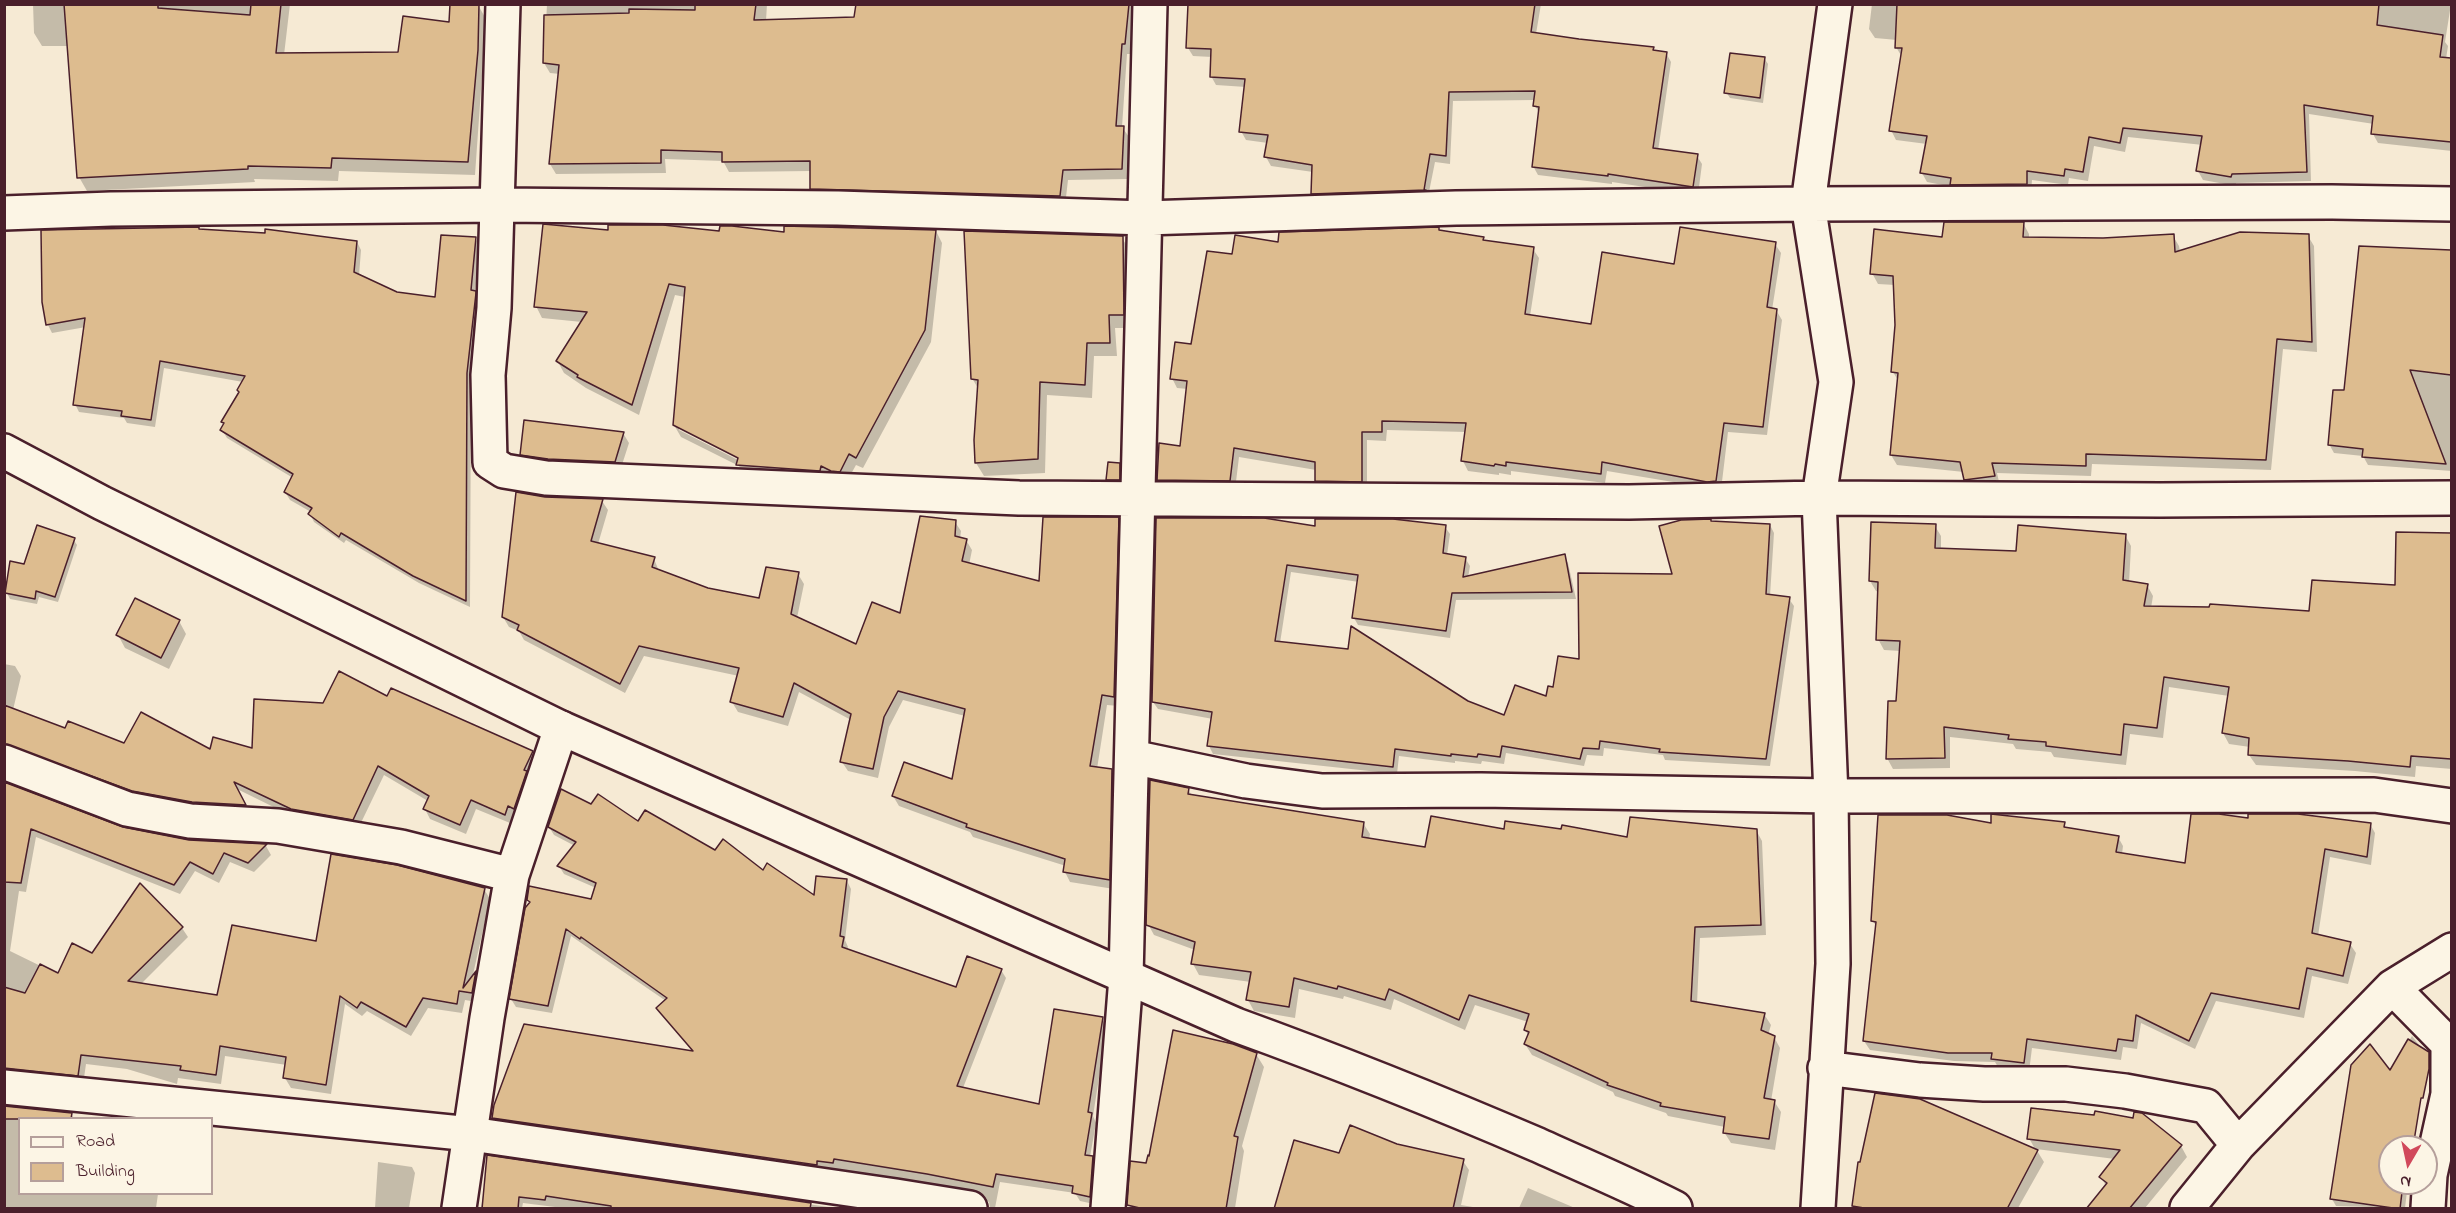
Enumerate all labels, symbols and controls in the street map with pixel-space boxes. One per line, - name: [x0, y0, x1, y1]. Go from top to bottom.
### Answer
- legend: [18, 1117, 213, 1195]
- text: Road: [76, 1129, 115, 1155]
- north arrow: [2378, 1135, 2438, 1195]
- text: Building: [76, 1159, 135, 1185]
- text: N: [2398, 1168, 2413, 1194]

